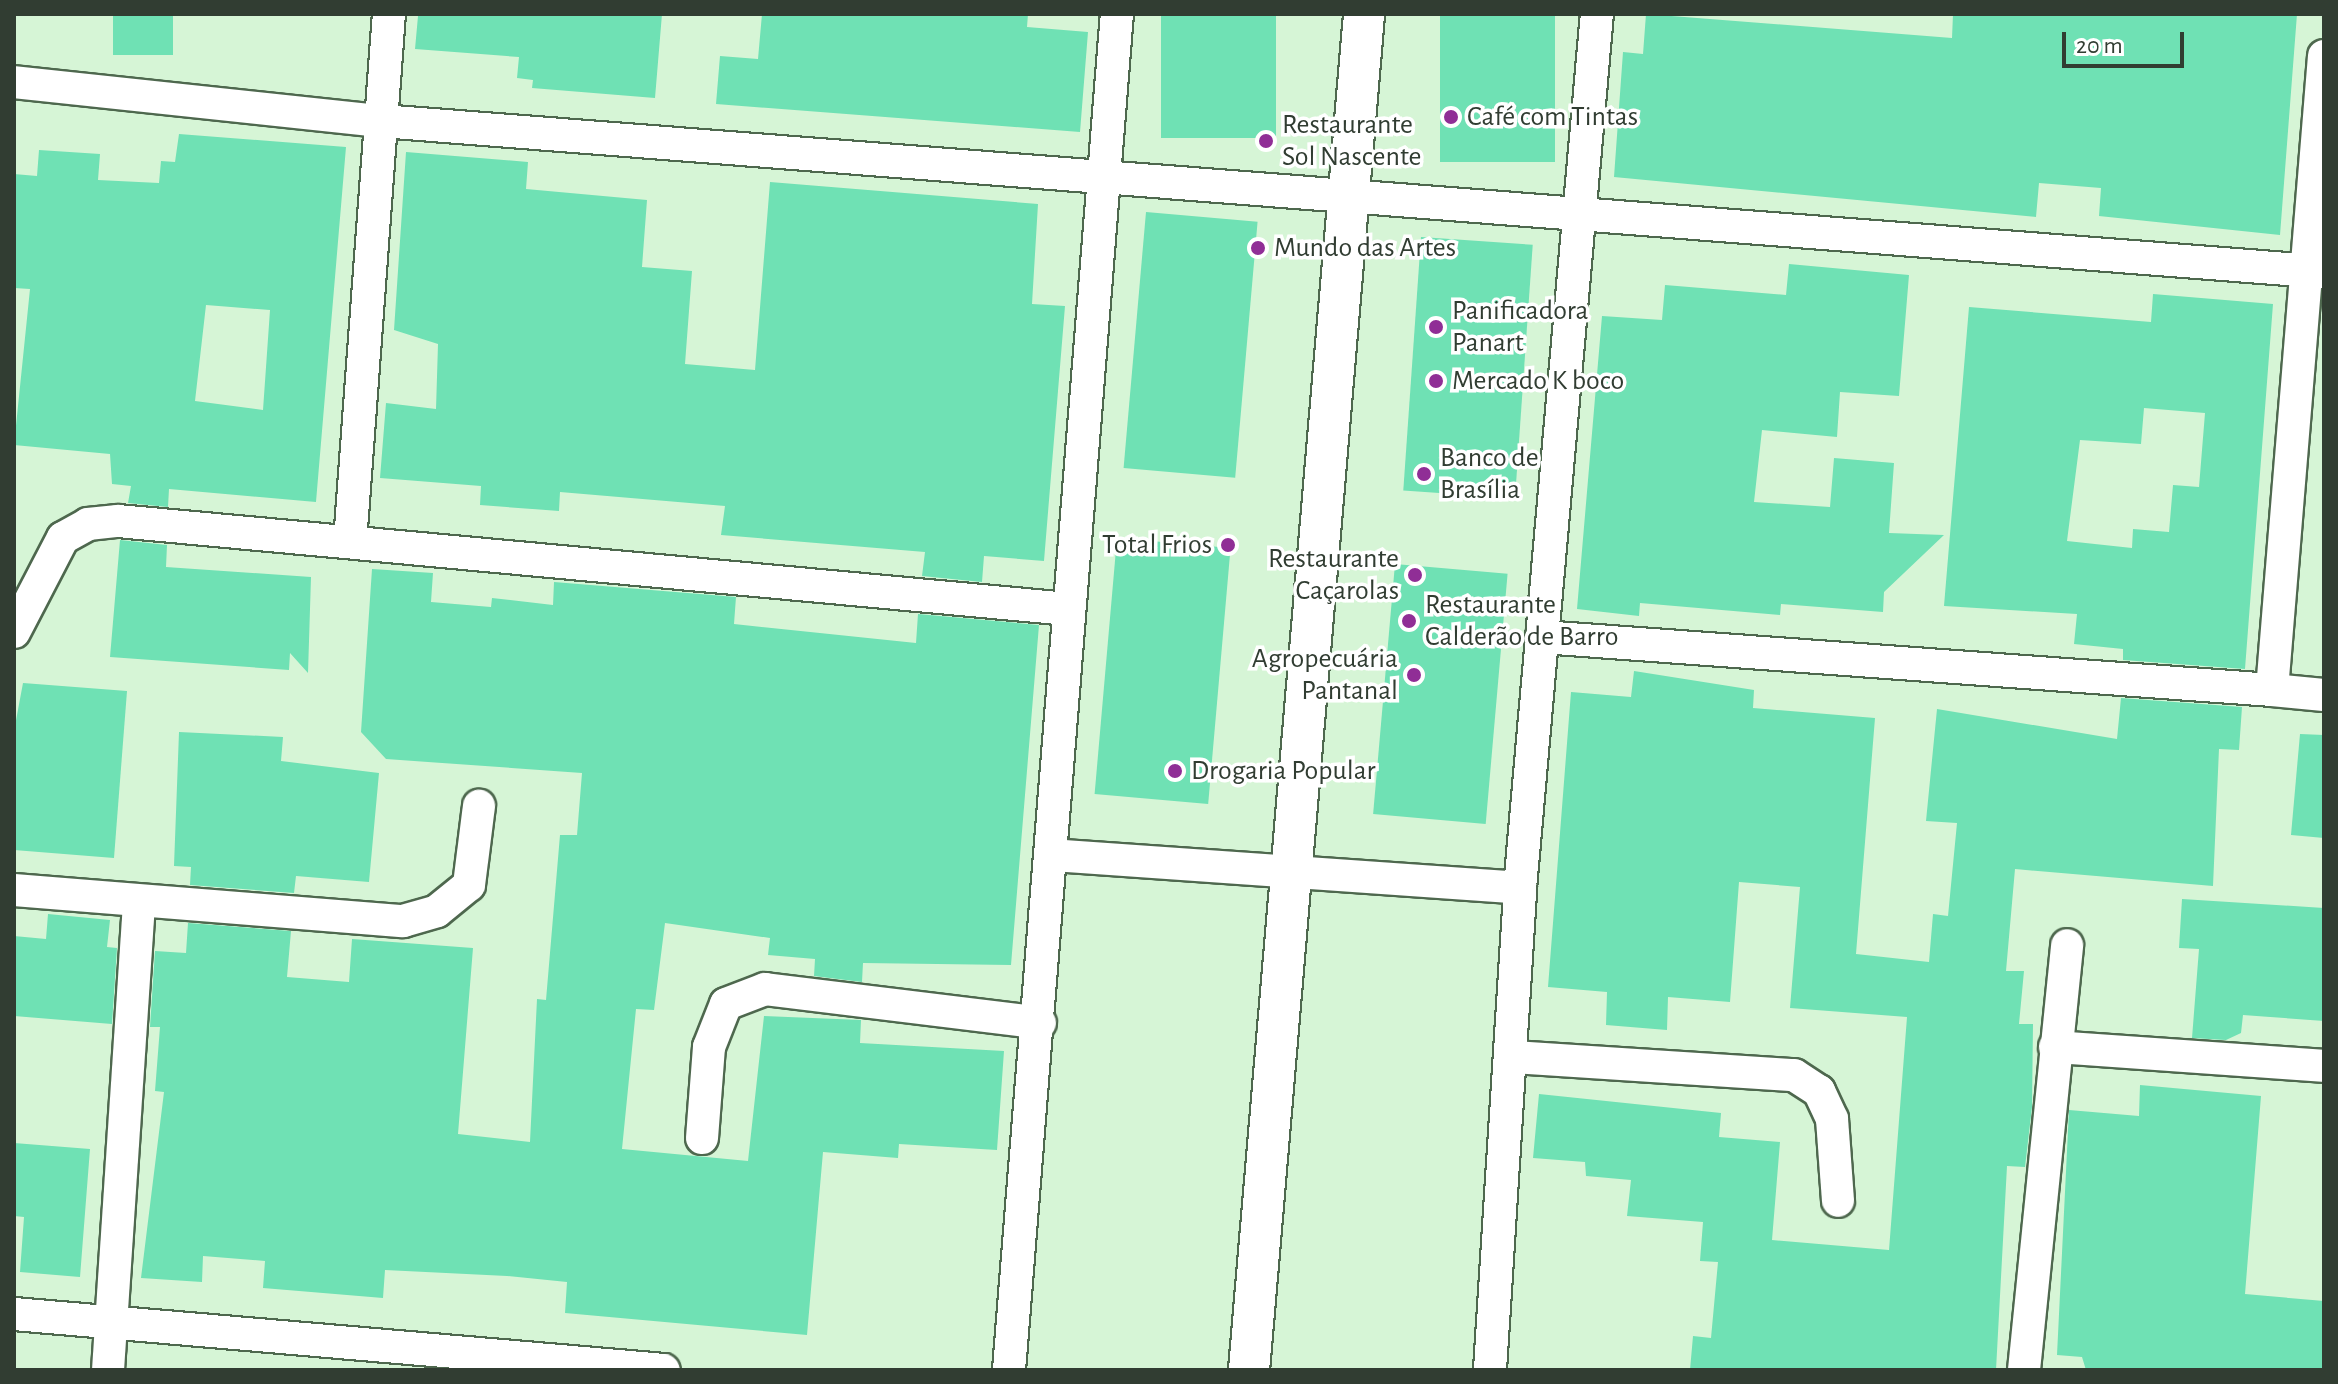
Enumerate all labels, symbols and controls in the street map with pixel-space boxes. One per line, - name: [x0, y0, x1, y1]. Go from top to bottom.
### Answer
- scale bar: [2066, 16, 2188, 66]
- text: 20 m: [2076, 34, 2123, 58]
- place label: Café com Tintas: [1467, 100, 1638, 134]
- place label: Restaurante Sol Nascente: [1282, 108, 1421, 174]
- marker: Café com Tintas: [1442, 108, 1460, 126]
- marker: Restaurante Sol Nascente: [1257, 132, 1275, 150]
- place label: Mundo das Artes: [1274, 231, 1456, 265]
- marker: Mundo das Artes: [1249, 239, 1267, 257]
- place label: Panificadora Panart: [1452, 294, 1588, 360]
- marker: Panificadora Panart: [1427, 318, 1445, 336]
- place label: Mercado K boco: [1452, 364, 1624, 398]
- marker: Mercado K boco: [1427, 372, 1445, 390]
- place label: Banco de Brasília: [1440, 441, 1539, 507]
- marker: Banco de Brasília: [1415, 465, 1433, 483]
- place label: Total Frios: [1102, 528, 1212, 562]
- marker: Total Frios: [1219, 536, 1237, 554]
- place label: Restaurante Caçarolas: [1268, 542, 1399, 608]
- marker: Restaurante Caçarolas: [1406, 566, 1424, 584]
- place label: Restaurante Calderão de Barro: [1425, 588, 1618, 654]
- marker: Restaurante Calderão de Barro: [1400, 612, 1418, 630]
- place label: Agropecuária Pantanal: [1252, 642, 1398, 708]
- marker: Agropecuária Pantanal: [1405, 666, 1423, 684]
- place label: Drogaria Popular: [1191, 754, 1375, 788]
- marker: Drogaria Popular: [1166, 762, 1184, 780]

